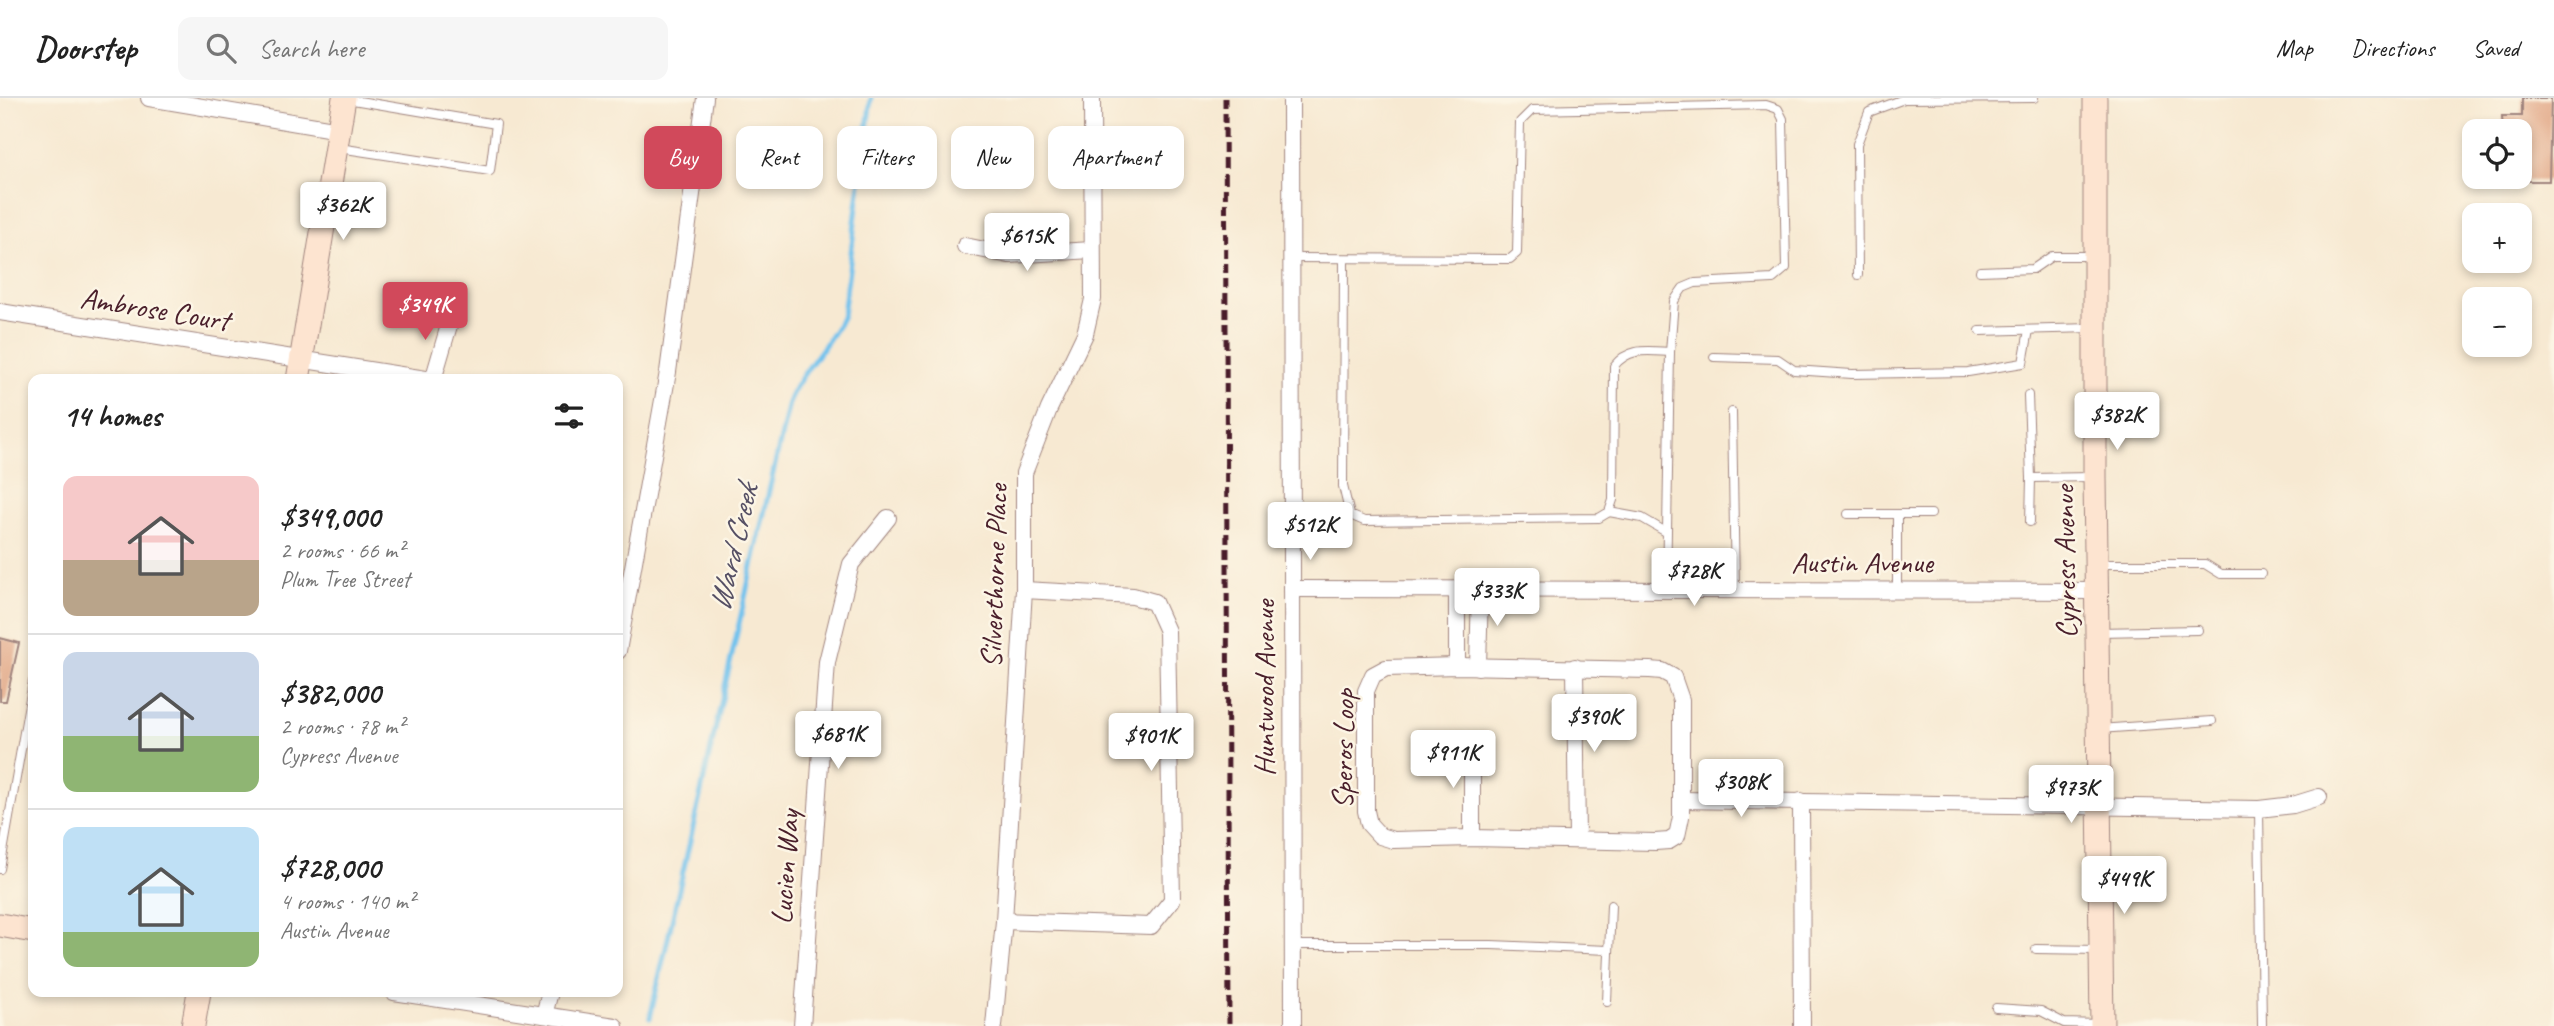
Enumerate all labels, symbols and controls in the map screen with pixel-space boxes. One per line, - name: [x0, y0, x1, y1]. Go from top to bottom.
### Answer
- search box: [178, 17, 668, 80]
- text: Doorstep: [35, 27, 136, 69]
- icon: search: [202, 29, 240, 67]
- text: Search here: [258, 32, 364, 65]
- text: Map: [2276, 33, 2313, 63]
- text: Directions: [2351, 33, 2434, 63]
- text: Saved: [2472, 33, 2519, 63]
- map controls: [2462, 119, 2532, 357]
- button: locate: [2462, 119, 2532, 189]
- chip: Buy: [644, 126, 722, 189]
- chip: Rent: [736, 126, 823, 189]
- chip: Filters: [837, 126, 937, 189]
- chip: New: [951, 126, 1034, 189]
- chip: Apartment: [1048, 126, 1184, 189]
- pin: $362K: [294, 183, 392, 242]
- text: $362K: [316, 190, 370, 219]
- button: +: [2462, 203, 2532, 273]
- pin: $615K: [978, 214, 1076, 273]
- text: $615K: [1000, 221, 1054, 250]
- street label: Ambrose Court: [78, 278, 236, 340]
- pin: $349K: [376, 282, 474, 342]
- button: −: [2462, 287, 2532, 357]
- text: $349K: [399, 290, 451, 319]
- pin: $382K: [2068, 392, 2166, 452]
- text: 14 homes: [63, 397, 161, 435]
- icon: filters: [550, 397, 588, 435]
- text: $382K: [2090, 400, 2144, 429]
- water label: Ward Creek: [699, 476, 769, 615]
- street label: Silverthorne Place: [972, 481, 1016, 668]
- street label: Cypress Avenue: [2045, 483, 2085, 639]
- text: $349,000: [280, 498, 380, 536]
- pin: $512K: [1261, 503, 1359, 562]
- icon: home: [119, 504, 203, 588]
- text: $512K: [1284, 510, 1336, 539]
- text: 2 rooms · 66 m²: [280, 536, 404, 565]
- street label: Austin Avenue: [1791, 543, 1935, 581]
- pin: $728K: [1645, 548, 1743, 608]
- text: $728K: [1668, 556, 1721, 585]
- text: Plum Tree Street: [280, 565, 410, 594]
- pin: $333K: [1448, 568, 1546, 628]
- text: $333K: [1470, 576, 1524, 605]
- street label: Huntwood Avenue: [1245, 598, 1283, 776]
- text: $382,000: [280, 674, 380, 712]
- icon: home: [119, 680, 203, 764]
- street label: Speros Loop: [1323, 687, 1363, 809]
- pin: $390K: [1545, 694, 1643, 754]
- text: $390K: [1568, 702, 1620, 731]
- text: 2 rooms · 78 m²: [280, 712, 404, 741]
- pin: $681K: [789, 712, 887, 771]
- pin: $901K: [1102, 714, 1200, 773]
- text: $681K: [811, 719, 865, 748]
- text: $901K: [1125, 721, 1177, 750]
- pin: $911K: [1404, 730, 1502, 790]
- text: $911K: [1427, 738, 1479, 767]
- text: Cypress Avenue: [280, 741, 397, 770]
- pin: $308K: [1692, 760, 1790, 819]
- pin: $973K: [2022, 766, 2120, 825]
- text: $308K: [1714, 767, 1768, 796]
- text: $973K: [2045, 773, 2097, 802]
- street label: Lucien Way: [762, 806, 808, 925]
- text: $728,000: [280, 849, 380, 887]
- icon: home: [119, 855, 203, 939]
- pin: $449K: [2075, 856, 2173, 916]
- text: $449K: [2098, 864, 2150, 893]
- text: 4 rooms · 140 m²: [280, 887, 415, 916]
- text: Austin Avenue: [280, 916, 388, 945]

